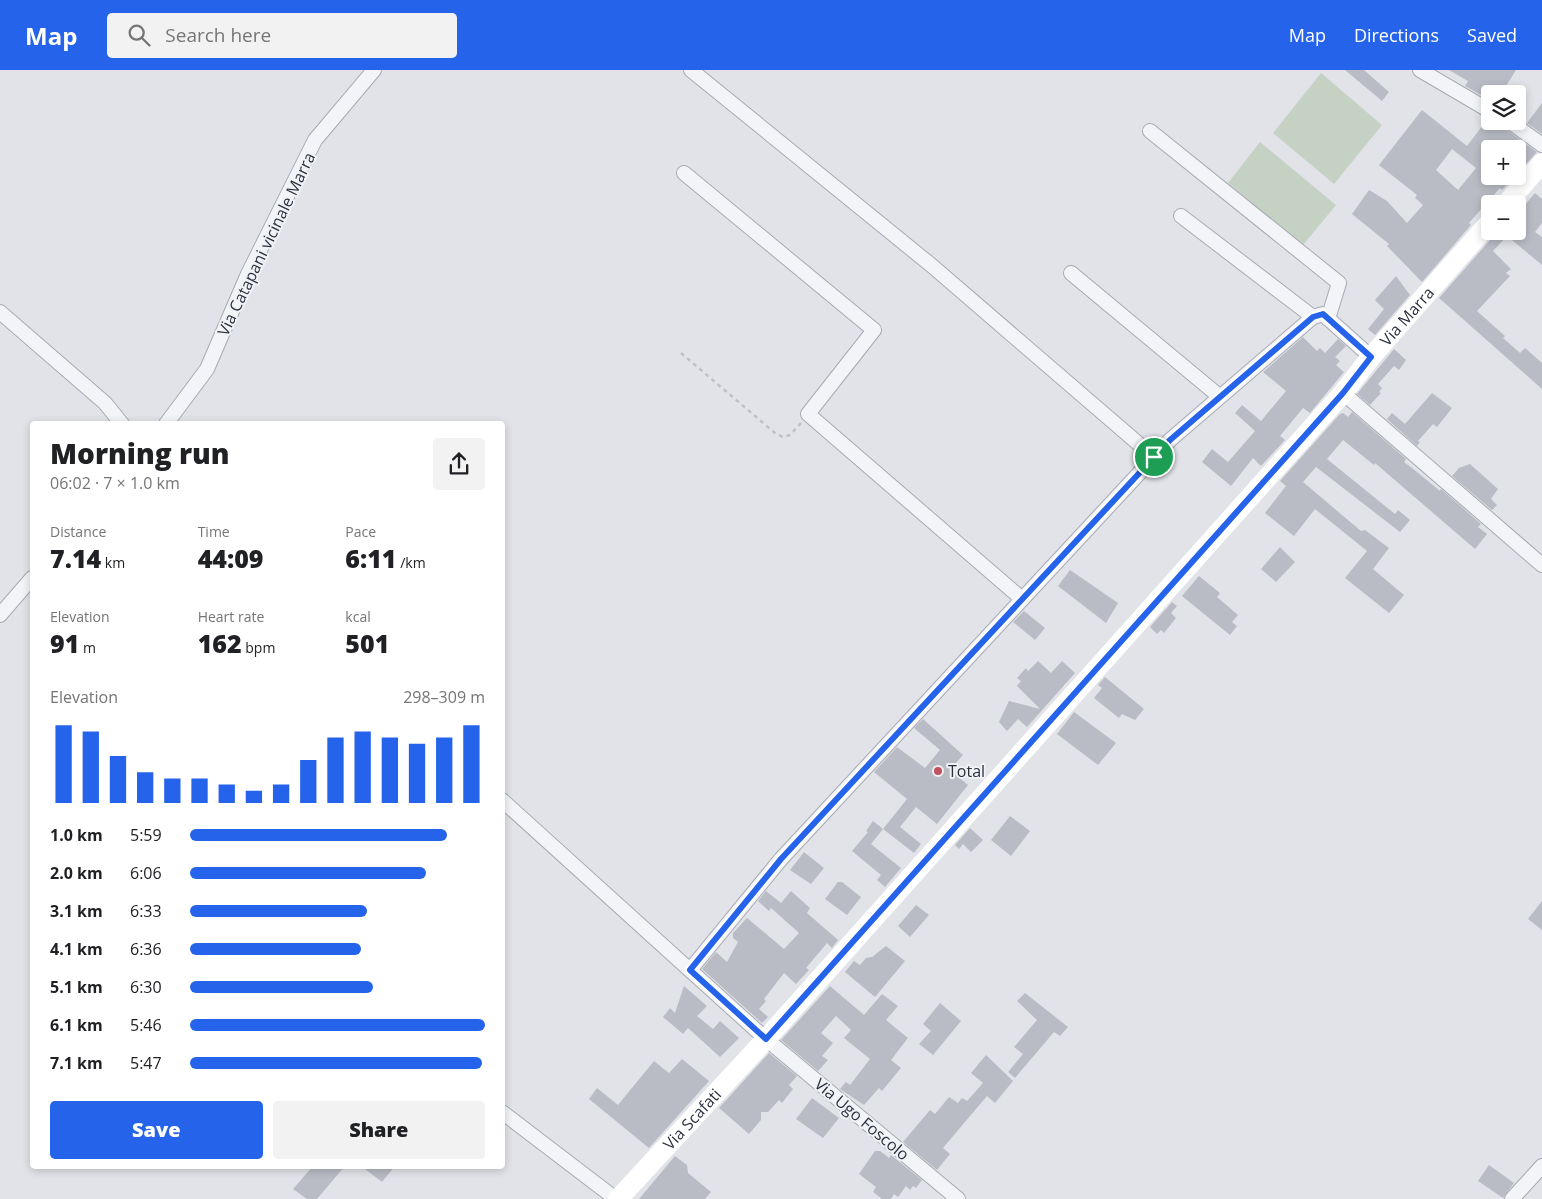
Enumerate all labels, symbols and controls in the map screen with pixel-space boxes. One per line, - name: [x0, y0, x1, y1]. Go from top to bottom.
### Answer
- search box: [107, 13, 457, 58]
- text: Map: [25, 19, 77, 52]
- icon: search: [125, 21, 153, 49]
- text: Search here: [165, 22, 271, 48]
- text: Map: [1289, 23, 1326, 47]
- text: Directions: [1354, 23, 1439, 47]
- text: Saved: [1467, 23, 1517, 47]
- map controls: [1481, 85, 1526, 240]
- button: layers: [1481, 85, 1526, 130]
- button: +: [1481, 140, 1526, 185]
- street label: Via Catapani vicinale Marra: [212, 149, 320, 339]
- button: −: [1481, 195, 1526, 240]
- street label: Via Marra: [1375, 282, 1439, 351]
- text: Morning run: [50, 434, 230, 472]
- pin: [1133, 436, 1175, 478]
- button: share: [433, 438, 485, 490]
- icon: arrive: [1140, 443, 1168, 471]
- text: 06:02 · 7 × 1.0 km: [50, 472, 180, 494]
- text: Distance: [50, 522, 106, 541]
- text: Time: [198, 522, 230, 541]
- text: Pace: [345, 522, 376, 541]
- text: 7.14: [50, 541, 101, 575]
- text: 44:09: [198, 541, 263, 575]
- text: 6:11: [345, 541, 397, 575]
- text: km: [101, 553, 125, 572]
- text: /km: [397, 553, 426, 572]
- text: Elevation: [50, 607, 109, 626]
- text: Heart rate: [198, 607, 264, 626]
- text: kcal: [345, 607, 371, 626]
- text: 91: [50, 626, 79, 660]
- text: 162: [198, 626, 242, 660]
- text: 501: [345, 626, 389, 660]
- text: m: [79, 638, 96, 657]
- text: bpm: [242, 638, 275, 657]
- text: Elevation: [50, 686, 118, 708]
- text: 298–309 m: [403, 686, 485, 708]
- place label: Total: [948, 760, 985, 782]
- marker: Total: [932, 765, 944, 777]
- text: 1.0 km: [50, 824, 103, 846]
- text: 5:59: [130, 824, 162, 846]
- text: 2.0 km: [50, 862, 103, 884]
- text: 6:06: [130, 862, 162, 884]
- text: 3.1 km: [50, 900, 103, 922]
- text: 6:33: [130, 900, 162, 922]
- text: 4.1 km: [50, 938, 103, 960]
- text: 6:36: [130, 938, 162, 960]
- text: 5.1 km: [50, 976, 103, 998]
- text: 6:30: [130, 976, 162, 998]
- text: 6.1 km: [50, 1014, 103, 1036]
- text: 5:46: [130, 1014, 162, 1036]
- text: 7.1 km: [50, 1052, 103, 1074]
- text: 5:47: [130, 1052, 162, 1074]
- street label: Via Ugo Foscolo: [810, 1073, 914, 1165]
- street label: Via Scafati: [658, 1084, 726, 1154]
- button: Save: [50, 1101, 263, 1159]
- button: Share: [273, 1101, 485, 1159]

